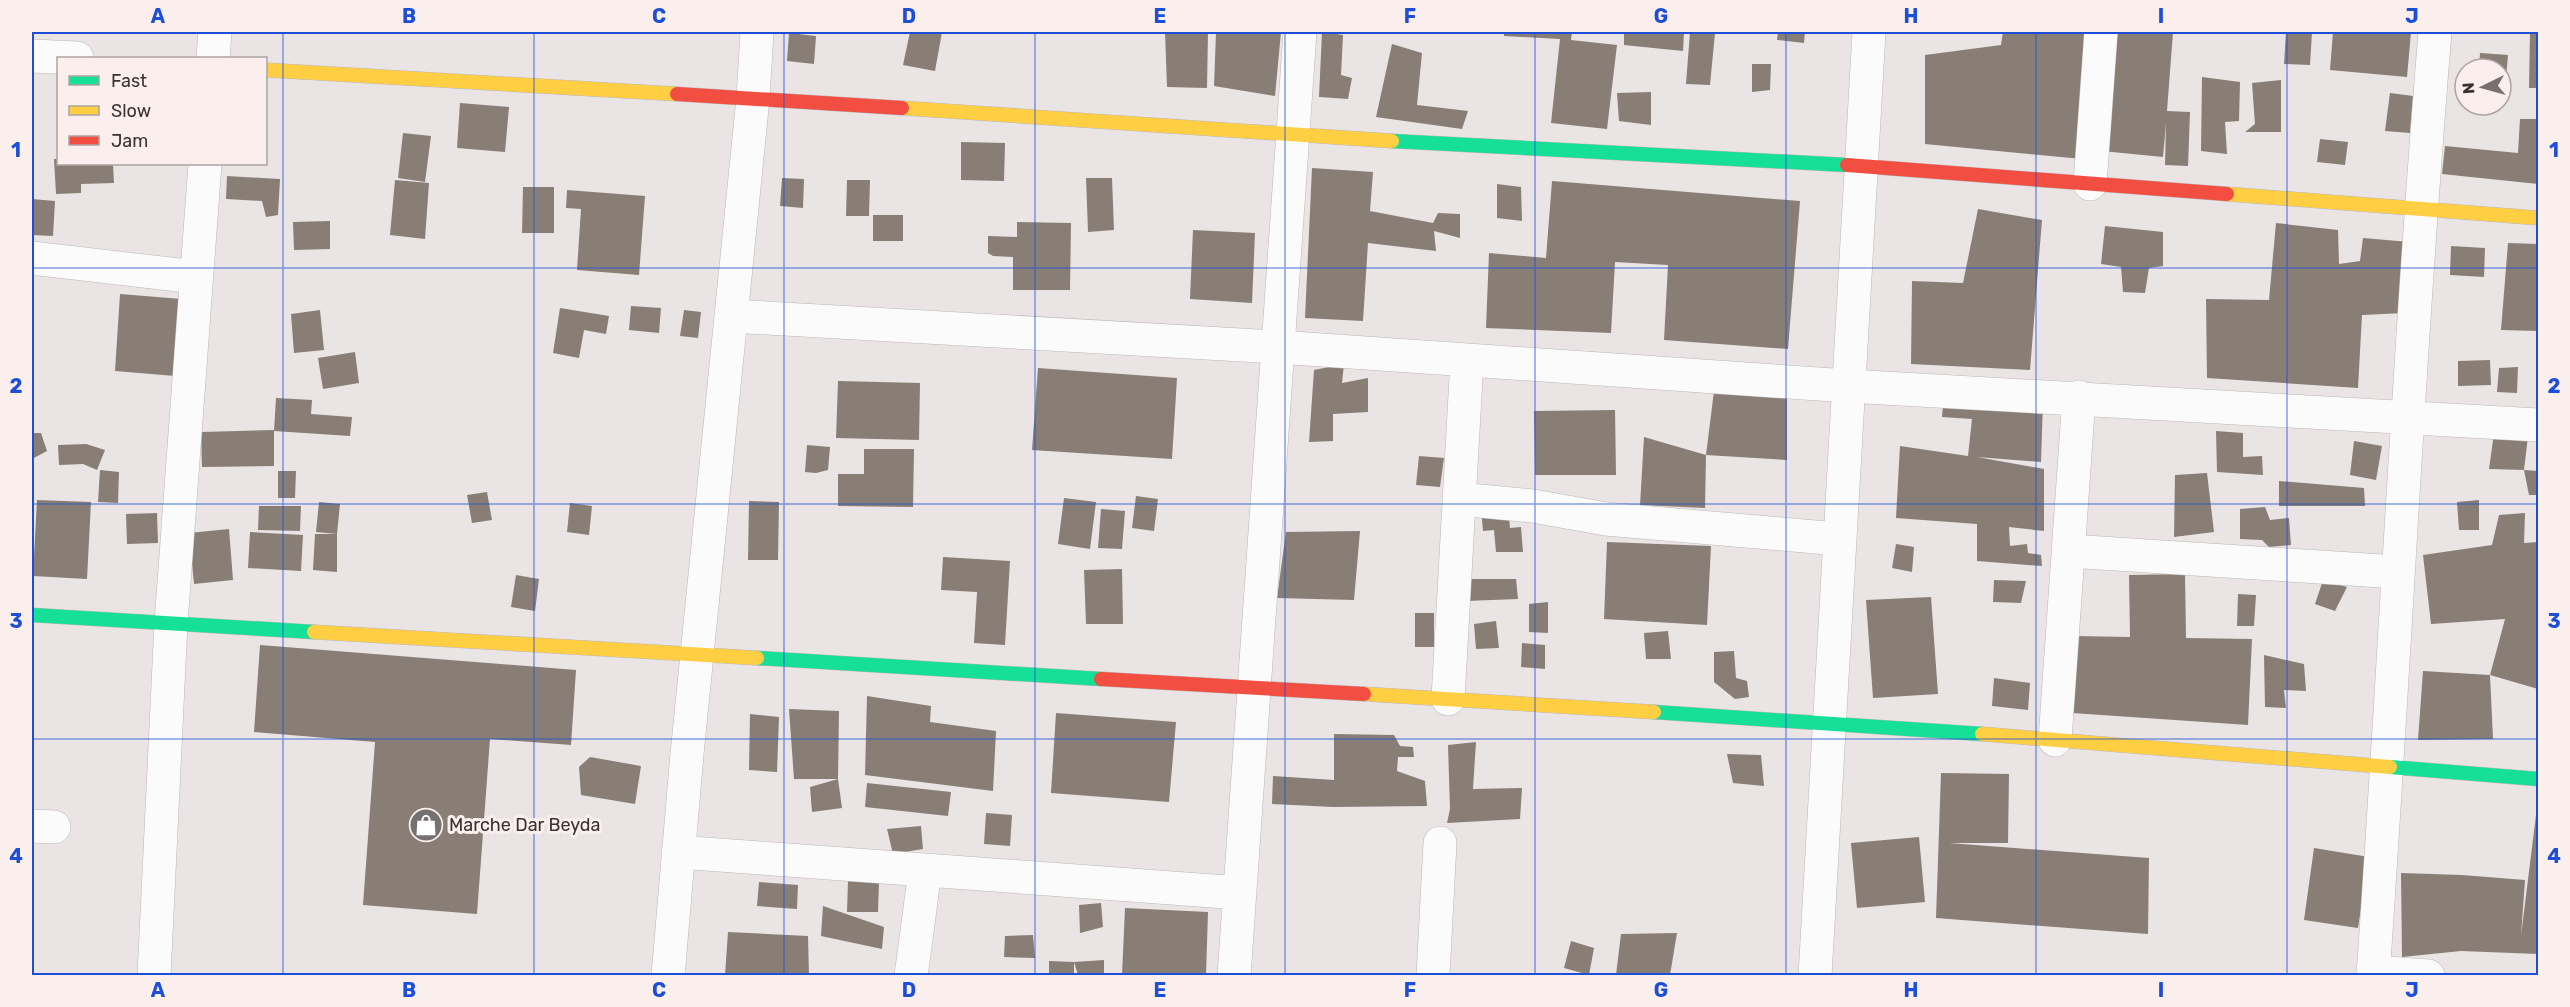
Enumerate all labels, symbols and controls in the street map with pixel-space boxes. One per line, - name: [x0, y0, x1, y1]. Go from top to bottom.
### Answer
- text: A: [151, 4, 166, 28]
- text: B: [402, 4, 416, 28]
- text: C: [652, 4, 666, 28]
- text: D: [902, 4, 916, 28]
- text: E: [1154, 4, 1166, 28]
- text: F: [1404, 4, 1416, 28]
- text: G: [1654, 4, 1668, 28]
- text: H: [1904, 4, 1918, 28]
- text: I: [2158, 4, 2164, 28]
- text: J: [2405, 4, 2419, 28]
- legend: [57, 57, 267, 165]
- north arrow: [2453, 57, 2513, 117]
- text: Fast: [111, 70, 147, 92]
- text: N: [2459, 82, 2479, 95]
- text: Slow: [111, 100, 151, 122]
- text: Jam: [111, 130, 148, 152]
- text: 1: [11, 138, 21, 162]
- text: 1: [2549, 138, 2559, 162]
- text: 2: [10, 374, 23, 398]
- text: 2: [2548, 374, 2561, 398]
- text: 3: [9, 609, 23, 633]
- text: 3: [2547, 609, 2561, 633]
- shop icon: Marche Dar Beyda: [408, 807, 444, 843]
- place label: Marche Dar Beyda: [449, 814, 600, 836]
- text: 4: [9, 844, 23, 868]
- text: 4: [2547, 844, 2561, 868]
- text: A: [151, 978, 166, 1002]
- text: B: [402, 978, 416, 1002]
- text: C: [652, 978, 666, 1002]
- text: D: [902, 978, 916, 1002]
- text: E: [1154, 978, 1166, 1002]
- text: F: [1404, 978, 1416, 1002]
- text: G: [1654, 978, 1668, 1002]
- text: H: [1904, 978, 1918, 1002]
- text: I: [2158, 978, 2164, 1002]
- text: J: [2405, 978, 2419, 1002]

